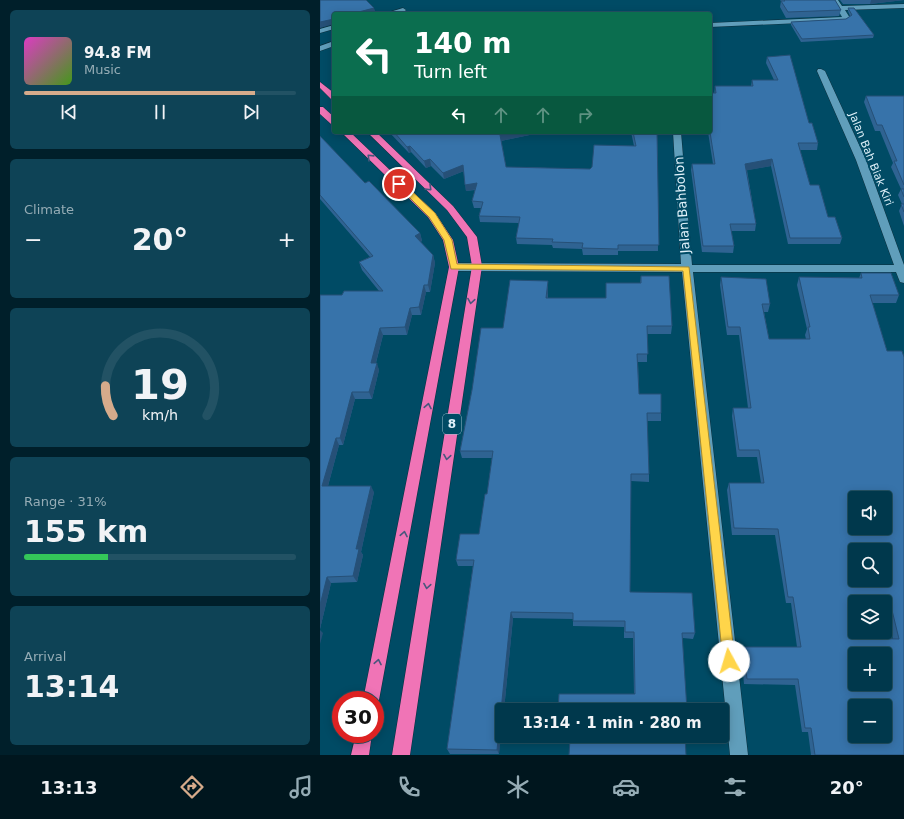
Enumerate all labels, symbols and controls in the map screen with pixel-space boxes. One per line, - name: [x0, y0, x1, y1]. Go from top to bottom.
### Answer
- text: 140 m: [414, 27, 511, 60]
- icon: left: [348, 28, 400, 80]
- text: 94.8 FM: [84, 44, 151, 62]
- text: Turn left: [414, 61, 487, 82]
- text: Music: [84, 62, 121, 77]
- icon: previous: [58, 101, 80, 123]
- icon: pause: [149, 101, 171, 123]
- icon: next: [240, 101, 262, 123]
- icon: left: [448, 104, 470, 126]
- icon: ahead: [490, 104, 512, 126]
- icon: ahead: [532, 104, 554, 126]
- icon: right: [574, 104, 596, 126]
- street label: Jalan Bah Biak Kiri: [846, 109, 896, 208]
- one-way arrow: [368, 154, 375, 161]
- street label: Jalan Bahbolon: [671, 156, 693, 255]
- pin: [382, 167, 416, 201]
- icon: arrive: [388, 173, 410, 195]
- one-way arrow: [424, 183, 432, 191]
- text: Climate: [24, 202, 74, 217]
- text: 20°: [132, 222, 188, 257]
- text: −: [24, 227, 42, 252]
- text: +: [278, 227, 296, 252]
- one-way arrow: [467, 298, 476, 304]
- text: 19: [131, 359, 189, 408]
- one-way arrow: [423, 403, 431, 410]
- text: km/h: [142, 406, 178, 422]
- road number: 8: [443, 414, 461, 434]
- one-way arrow: [443, 454, 452, 460]
- map controls: [848, 491, 892, 743]
- button: sound: [848, 491, 892, 535]
- text: Range · 31%: [24, 494, 107, 509]
- text: 155 km: [24, 514, 148, 549]
- one-way arrow: [399, 531, 407, 537]
- button: search: [848, 543, 892, 587]
- one-way arrow: [423, 582, 432, 589]
- button: layers: [848, 595, 892, 639]
- position arrow: [708, 640, 750, 682]
- button: +: [848, 647, 892, 691]
- text: Arrival: [24, 649, 66, 664]
- one-way arrow: [374, 659, 382, 665]
- text: 13:14: [24, 669, 120, 704]
- speed limit sign: 30: [332, 691, 384, 743]
- button: −: [848, 699, 892, 743]
- text: 13:14 · 1 min · 280 m: [522, 714, 702, 732]
- icon: directions: [178, 773, 206, 801]
- icon: music: [287, 773, 315, 801]
- icon: phone: [395, 773, 423, 801]
- icon: climate: [504, 773, 532, 801]
- icon: car: [612, 773, 640, 801]
- icon: filters: [721, 773, 749, 801]
- text: 13:13: [40, 777, 98, 798]
- text: 20°: [830, 777, 864, 798]

